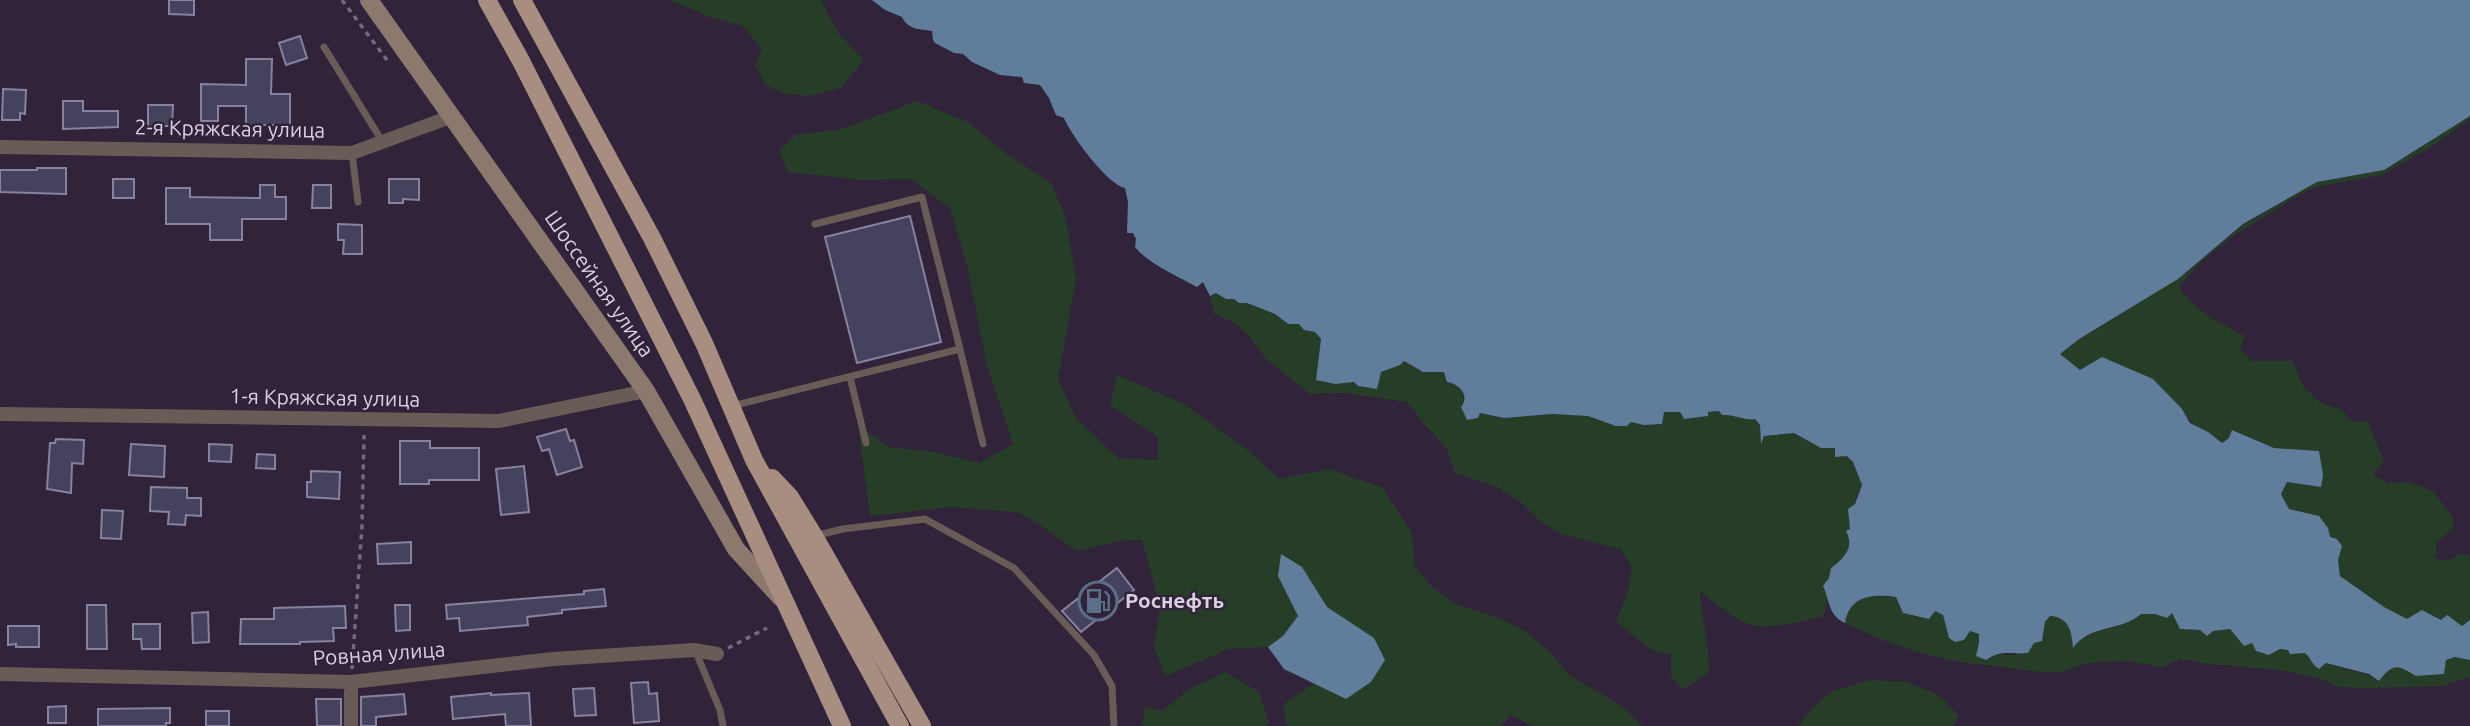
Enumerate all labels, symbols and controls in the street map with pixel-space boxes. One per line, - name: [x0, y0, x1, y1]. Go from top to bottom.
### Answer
- street label: 2-я Кряжская улица: [135, 114, 326, 142]
- street label: Шоссейная улица: [540, 206, 659, 361]
- street label: 1-я Кряжская улица: [230, 383, 421, 411]
- fuel station icon: Роснефть: [1077, 580, 1119, 622]
- place label: Роснефть: [1125, 588, 1224, 612]
- street label: Ровная улица: [312, 636, 446, 670]

